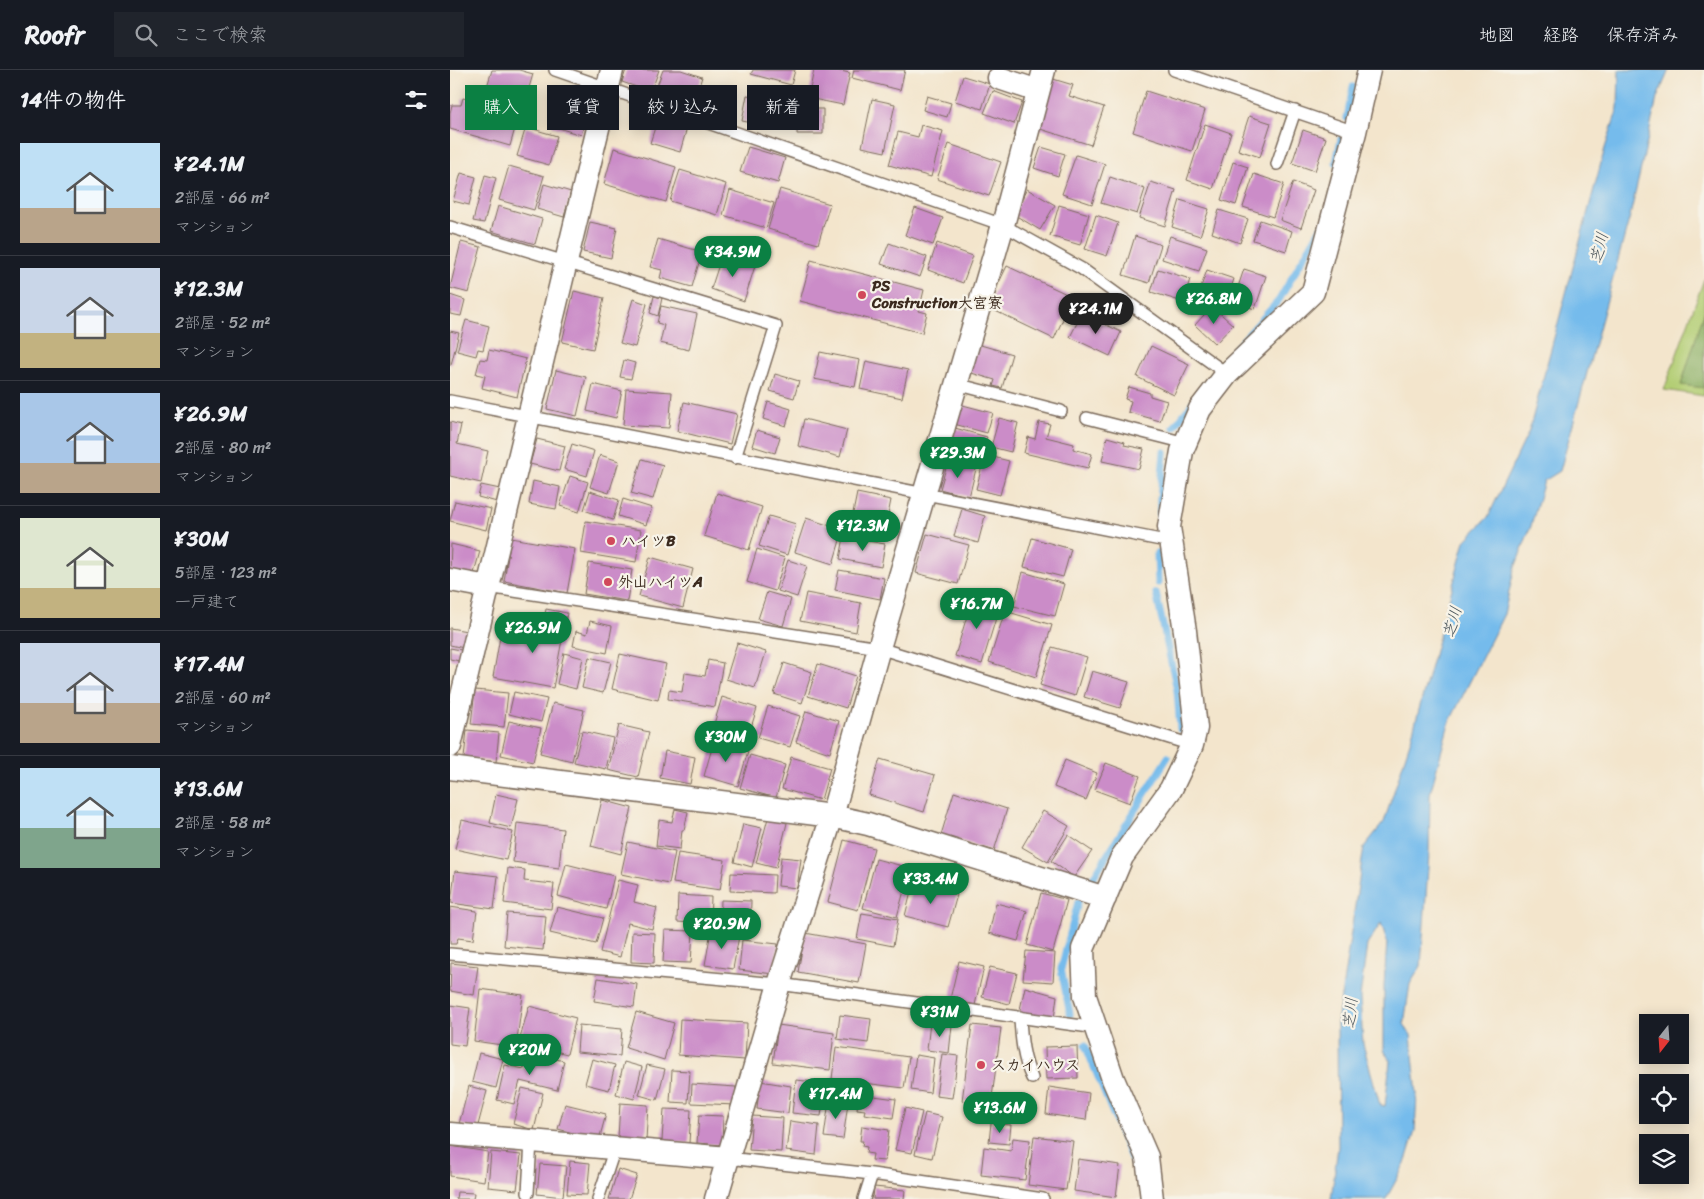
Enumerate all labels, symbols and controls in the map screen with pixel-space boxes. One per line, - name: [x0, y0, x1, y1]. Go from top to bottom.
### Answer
- search box: [114, 12, 464, 57]
- text: Roofr: [25, 14, 84, 56]
- text: ここで検索: [172, 18, 267, 51]
- text: 地図: [1479, 19, 1515, 51]
- text: 経路: [1543, 19, 1579, 51]
- text: 保存済み: [1607, 19, 1679, 51]
- icon: search: [132, 21, 160, 49]
- text: 14件の物件: [20, 81, 126, 119]
- chip: 購入: [465, 85, 537, 130]
- chip: 賃貸: [547, 85, 619, 130]
- chip: 絞り込み: [629, 85, 737, 130]
- chip: 新着: [747, 85, 819, 130]
- icon: filters: [402, 86, 430, 114]
- text: ¥24.1M: [175, 145, 244, 183]
- icon: home: [60, 163, 120, 223]
- text: 2部屋 · 66 m²: [175, 183, 270, 212]
- text: マンション: [175, 212, 254, 241]
- water label: 芝川: [1581, 229, 1617, 267]
- pin: ¥34.9M: [692, 236, 774, 278]
- text: ¥34.9M: [705, 237, 761, 266]
- text: ¥12.3M: [175, 270, 243, 308]
- place label: PS Construction大宮寮: [871, 273, 1003, 316]
- pin: ¥26.8M: [1173, 282, 1255, 325]
- text: ¥26.8M: [1187, 284, 1241, 313]
- icon: home: [60, 288, 120, 348]
- marker: PS Construction大宮寮: [856, 289, 868, 301]
- pin: ¥24.1M: [1055, 292, 1137, 335]
- text: ¥24.1M: [1070, 294, 1122, 323]
- text: 2部屋 · 52 m²: [175, 308, 271, 337]
- text: マンション: [175, 337, 254, 366]
- text: ¥26.9M: [175, 395, 247, 433]
- icon: home: [60, 413, 120, 473]
- text: 2部屋 · 80 m²: [175, 433, 271, 462]
- pin: ¥29.3M: [917, 436, 999, 479]
- text: ¥29.3M: [931, 438, 985, 467]
- text: マンション: [175, 462, 254, 491]
- pin: ¥12.3M: [822, 510, 904, 552]
- text: ¥12.3M: [837, 511, 889, 540]
- text: ¥30M: [175, 520, 229, 558]
- place label: ハイツB: [621, 528, 676, 554]
- marker: ハイツB: [605, 535, 617, 547]
- icon: home: [60, 538, 120, 598]
- text: 5部屋 · 123 m²: [175, 558, 277, 587]
- place label: 外山ハイツA: [618, 569, 703, 595]
- marker: 外山ハイツA: [602, 576, 614, 588]
- text: 一戸建て: [175, 587, 239, 616]
- pin: ¥16.7M: [936, 588, 1018, 630]
- text: ¥16.7M: [951, 589, 1003, 618]
- water label: 芝川: [1434, 603, 1470, 641]
- pin: ¥26.9M: [492, 612, 574, 654]
- text: ¥26.9M: [506, 613, 560, 642]
- text: ¥17.4M: [175, 645, 244, 683]
- icon: home: [60, 663, 120, 723]
- text: 2部屋 · 60 m²: [175, 683, 271, 712]
- text: マンション: [175, 712, 254, 741]
- pin: ¥30M: [696, 720, 756, 763]
- text: ¥30M: [706, 722, 746, 751]
- text: ¥13.6M: [175, 770, 243, 808]
- icon: home: [60, 788, 120, 848]
- text: 2部屋 · 58 m²: [175, 808, 271, 837]
- text: マンション: [175, 837, 254, 866]
- pin: ¥33.4M: [890, 862, 972, 905]
- text: ¥33.4M: [904, 864, 958, 893]
- pin: ¥20.9M: [681, 908, 763, 950]
- text: ¥20.9M: [694, 909, 750, 938]
- pin: ¥31M: [910, 996, 970, 1038]
- water label: 芝川: [1334, 996, 1366, 1030]
- text: ¥31M: [921, 997, 959, 1026]
- north arrow: [1639, 1014, 1689, 1064]
- map controls: [1639, 1014, 1689, 1184]
- pin: ¥20M: [500, 1034, 560, 1076]
- text: ¥20M: [509, 1035, 551, 1064]
- place label: スカイハウス: [991, 1052, 1080, 1078]
- marker: スカイハウス: [975, 1059, 987, 1071]
- button: locate: [1639, 1074, 1689, 1124]
- pin: ¥17.4M: [795, 1078, 877, 1120]
- text: ¥17.4M: [810, 1079, 862, 1108]
- pin: ¥13.6M: [959, 1092, 1041, 1134]
- text: ¥13.6M: [974, 1093, 1026, 1122]
- button: layers: [1639, 1134, 1689, 1184]

